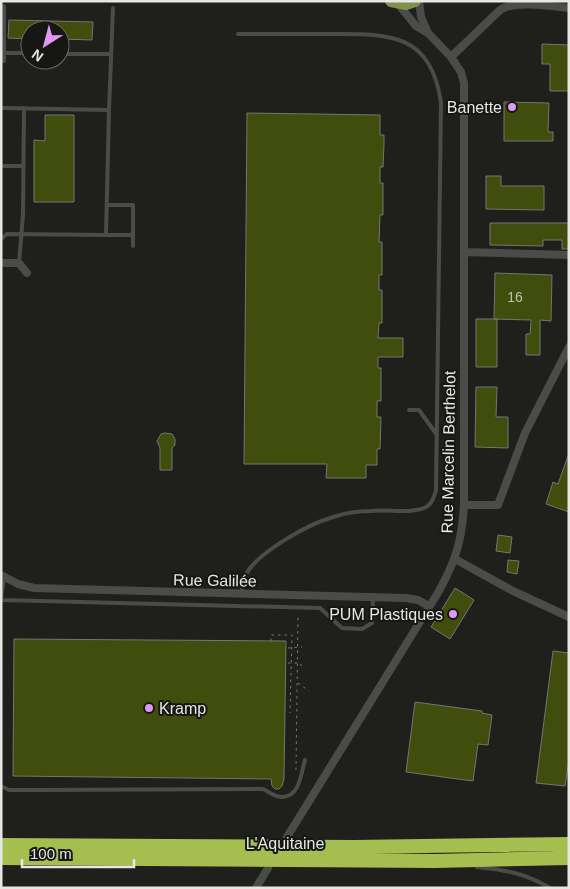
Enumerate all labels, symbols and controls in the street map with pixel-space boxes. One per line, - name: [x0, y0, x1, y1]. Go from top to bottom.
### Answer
- north arrow: [20, 20, 70, 70]
- text: N: [29, 46, 46, 65]
- place label: Banette: [447, 99, 502, 116]
- marker: Banette: [506, 101, 518, 113]
- house number: 16: [507, 289, 523, 305]
- street label: Rue Marcelin Berthelot: [439, 370, 458, 534]
- street label: Rue Galilée: [173, 571, 257, 590]
- place label: PUM Plastiques: [329, 606, 443, 623]
- marker: PUM Plastiques: [447, 608, 459, 620]
- place label: Kramp: [159, 700, 206, 717]
- marker: Kramp: [143, 702, 155, 714]
- street label: L'Aquitaine: [246, 835, 324, 852]
- scale bar: [22, 836, 135, 868]
- text: 100 m: [30, 845, 72, 862]

